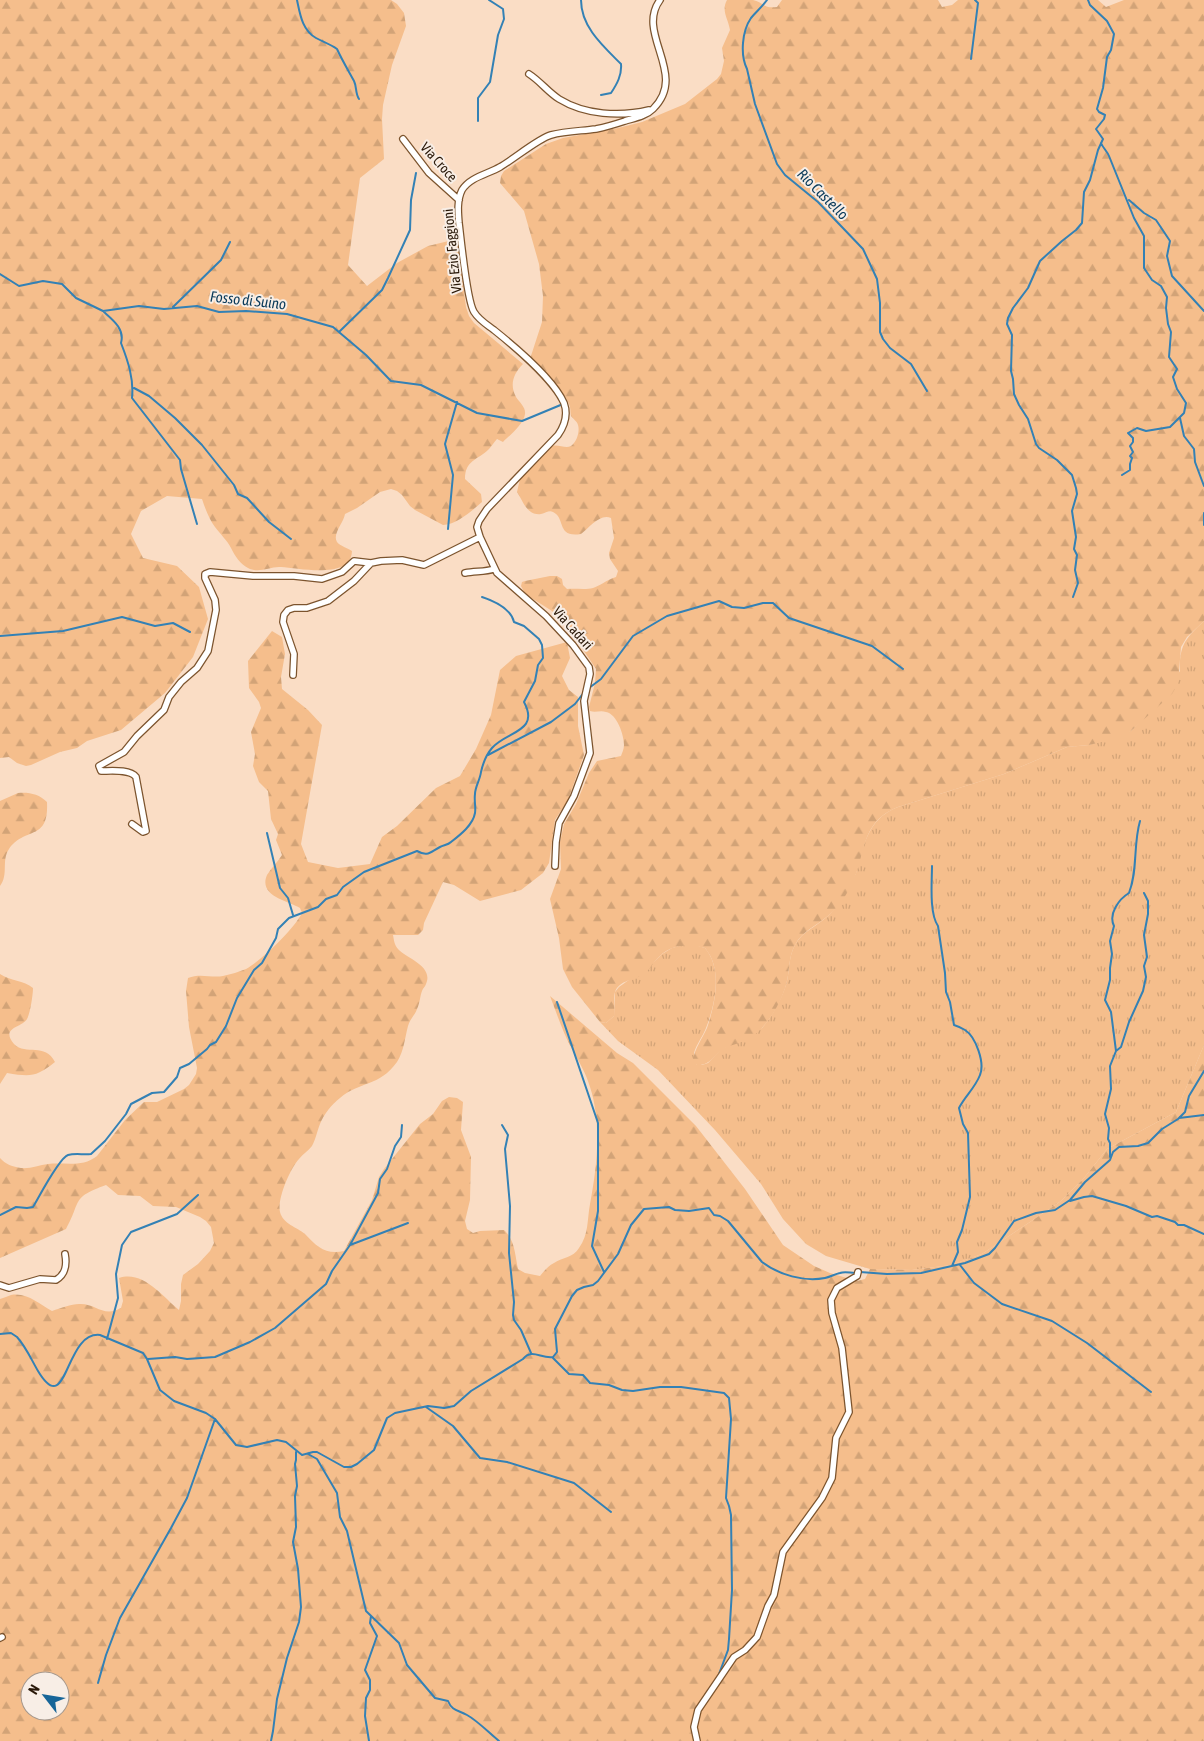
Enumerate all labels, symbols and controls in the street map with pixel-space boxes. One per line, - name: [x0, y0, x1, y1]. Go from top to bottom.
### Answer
- street label: Via Croce: [417, 139, 461, 185]
- water label: Rio Castello: [794, 165, 852, 223]
- street label: Via Ezio Faggioni: [440, 208, 464, 294]
- water label: Fosso di Suino: [209, 288, 287, 312]
- street label: Via Cadari: [550, 603, 596, 653]
- north arrow: [20, 1671, 70, 1721]
- text: N: [25, 1682, 43, 1697]

